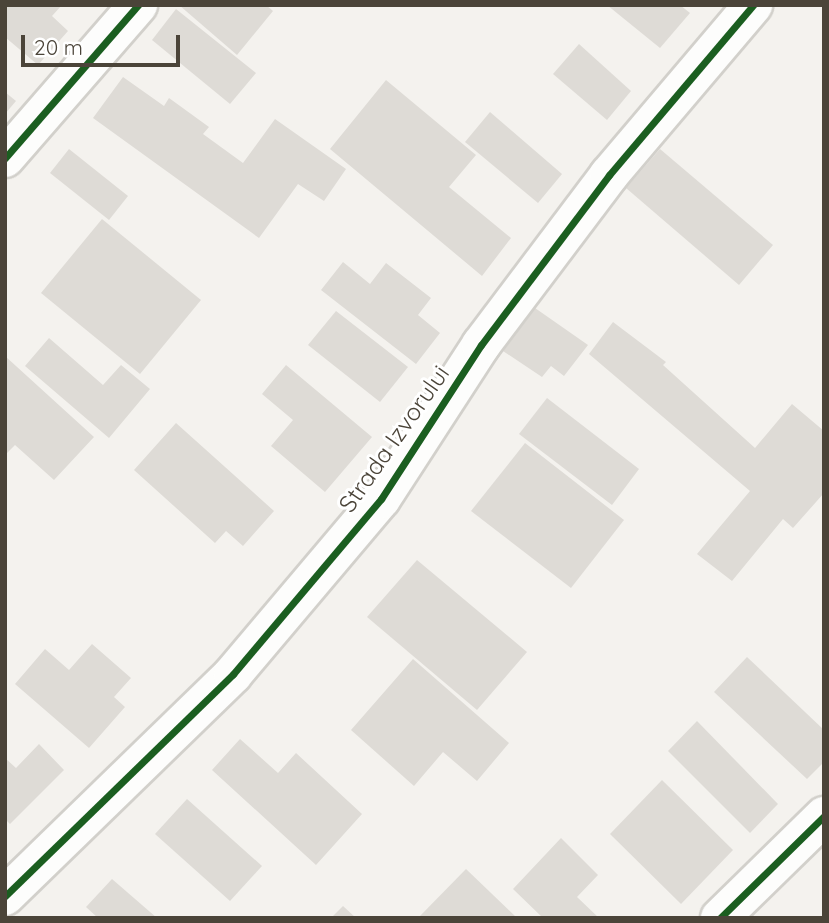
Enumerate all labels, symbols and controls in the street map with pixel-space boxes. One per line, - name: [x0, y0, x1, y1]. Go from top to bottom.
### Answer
- scale bar: [24, 21, 184, 65]
- text: 20 m: [34, 34, 83, 60]
- street label: Strada Izvorului: [333, 360, 455, 518]

